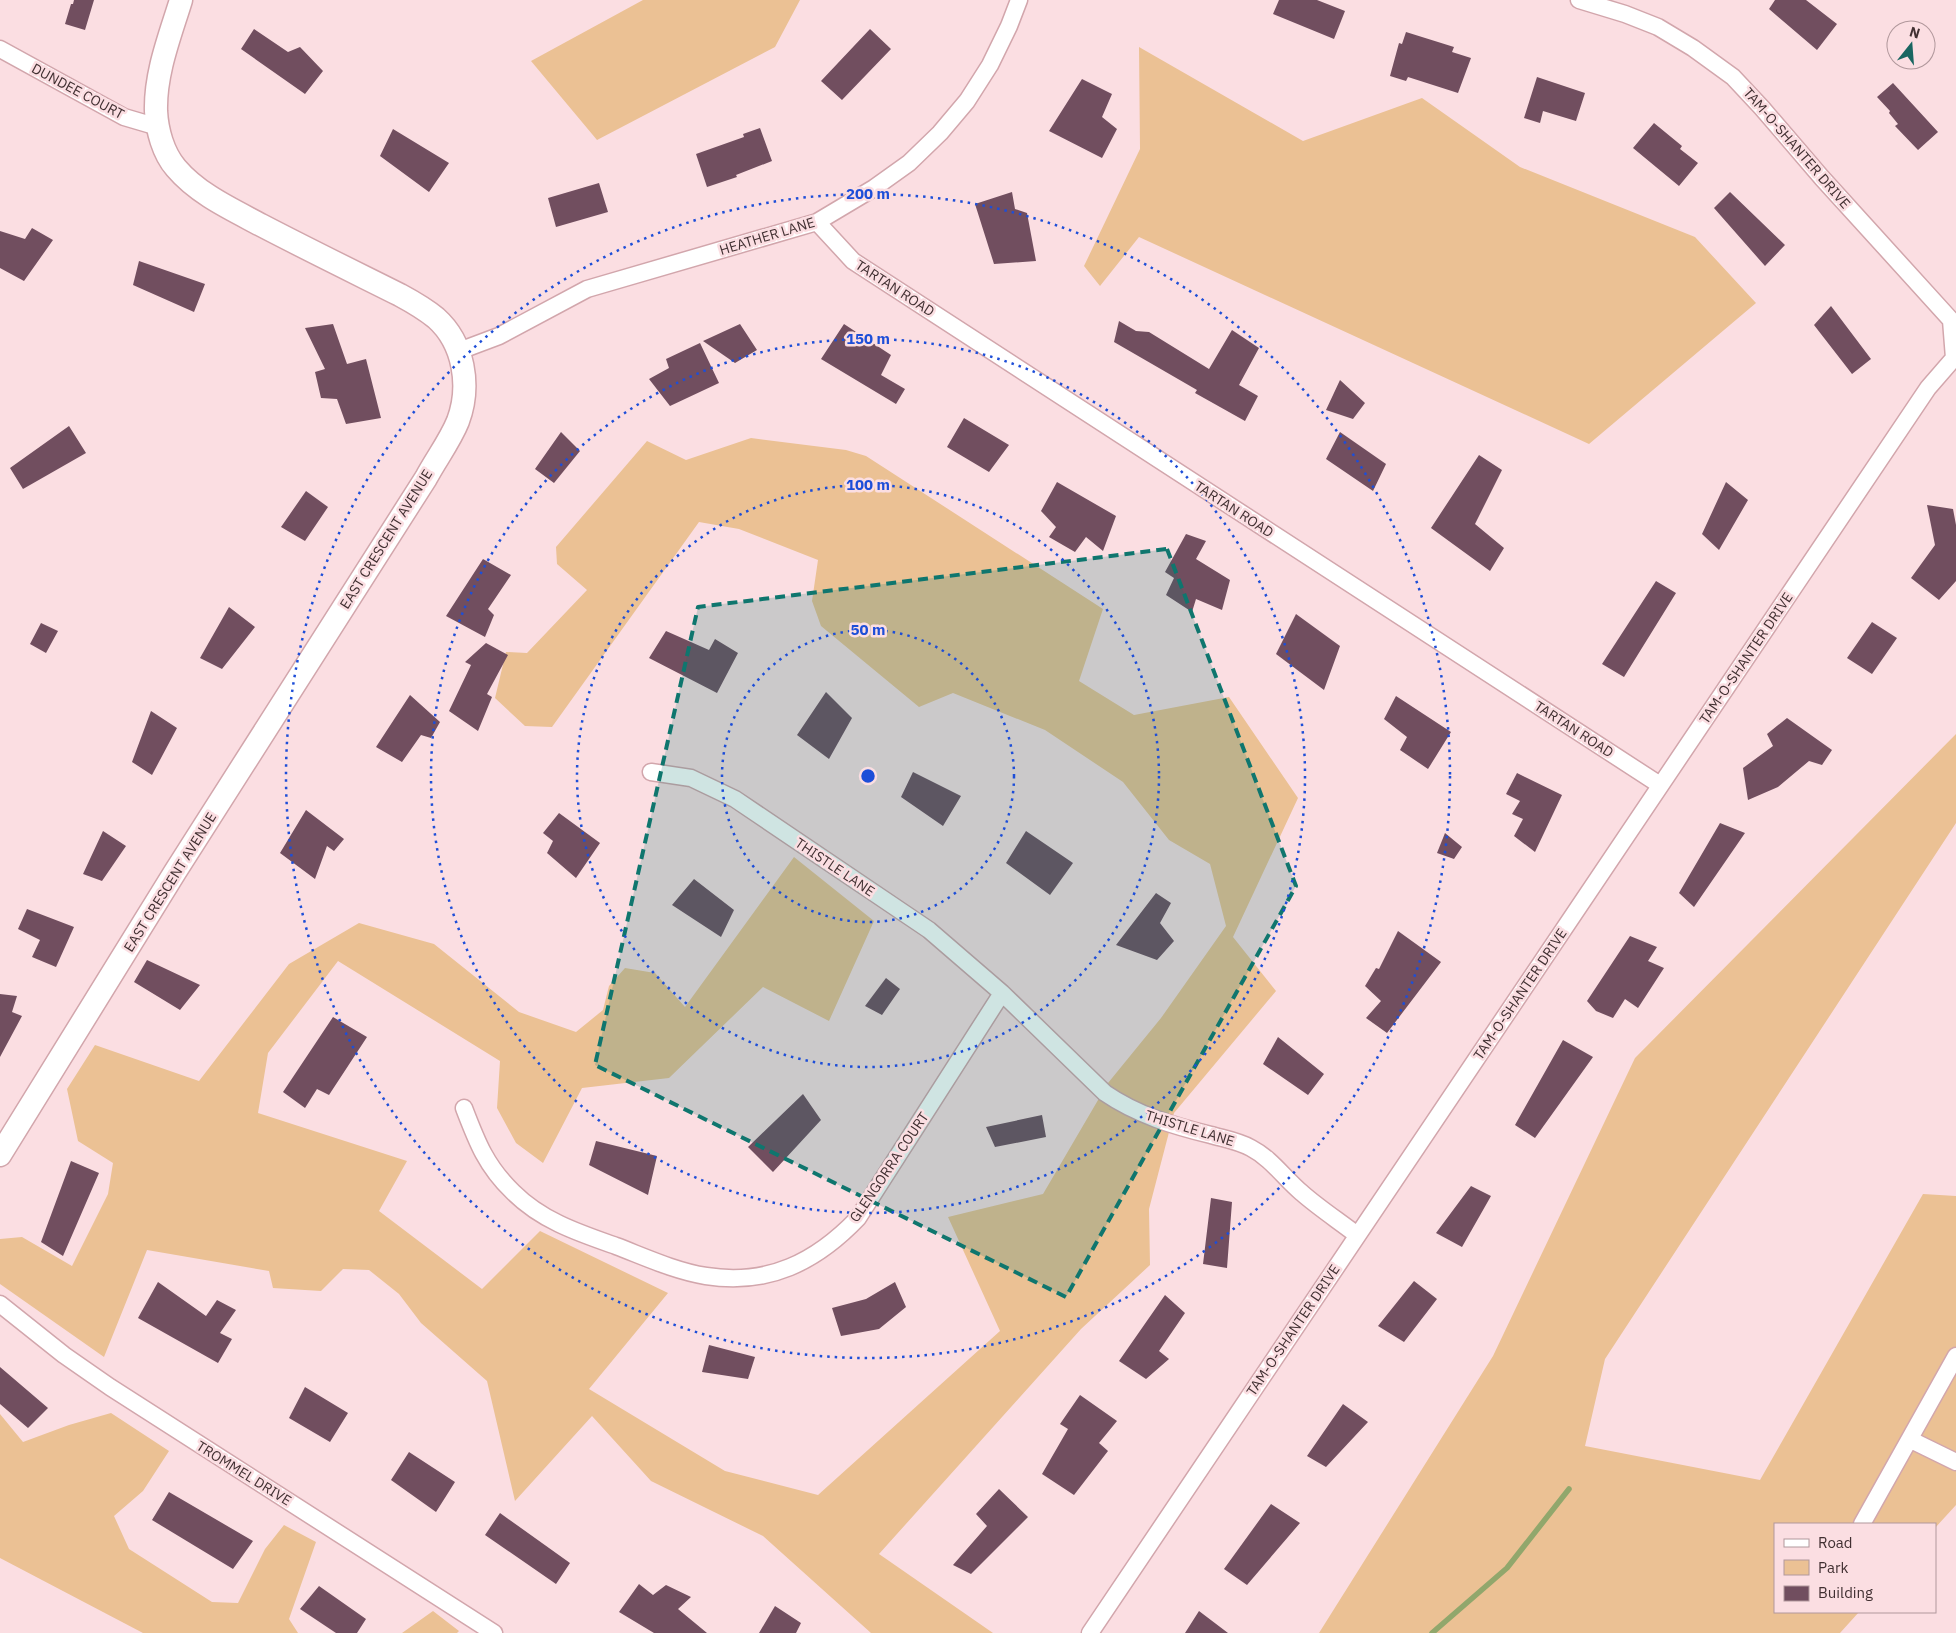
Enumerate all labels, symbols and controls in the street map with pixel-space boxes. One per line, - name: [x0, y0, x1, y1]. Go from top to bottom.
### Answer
- north arrow: [1886, 20, 1936, 70]
- text: N: [1907, 22, 1922, 43]
- street label: DUNDEE COURT: [29, 59, 127, 123]
- street label: TAM-O-SHANTER DRIVE: [1739, 84, 1855, 212]
- text: 200 m: [846, 184, 890, 203]
- street label: HEATHER LANE: [717, 213, 817, 259]
- street label: TARTAN ROAD: [852, 256, 938, 320]
- text: 150 m: [846, 329, 890, 348]
- street label: EAST CRESCENT AVENUE: [336, 466, 436, 612]
- text: 100 m: [846, 475, 890, 494]
- street label: TARTAN ROAD: [1191, 477, 1277, 541]
- street label: TAM-O-SHANTER DRIVE: [1695, 589, 1797, 727]
- text: 50 m: [851, 620, 885, 639]
- street label: TARTAN ROAD: [1531, 697, 1617, 761]
- centre of rings: [859, 767, 877, 785]
- street label: EAST CRESCENT AVENUE: [120, 809, 220, 955]
- street label: THISTLE LANE: [792, 834, 878, 900]
- street label: TAM-O-SHANTER DRIVE: [1469, 925, 1571, 1063]
- street label: THISTLE LANE: [1143, 1106, 1237, 1150]
- street label: GLENGORRA COURT: [845, 1108, 933, 1226]
- street label: TAM-O-SHANTER DRIVE: [1242, 1261, 1344, 1399]
- street label: TROMMEL DRIVE: [193, 1437, 295, 1509]
- legend: [1774, 1523, 1936, 1613]
- text: Road: [1818, 1533, 1853, 1552]
- text: Park: [1818, 1558, 1848, 1577]
- text: Building: [1818, 1583, 1873, 1602]

